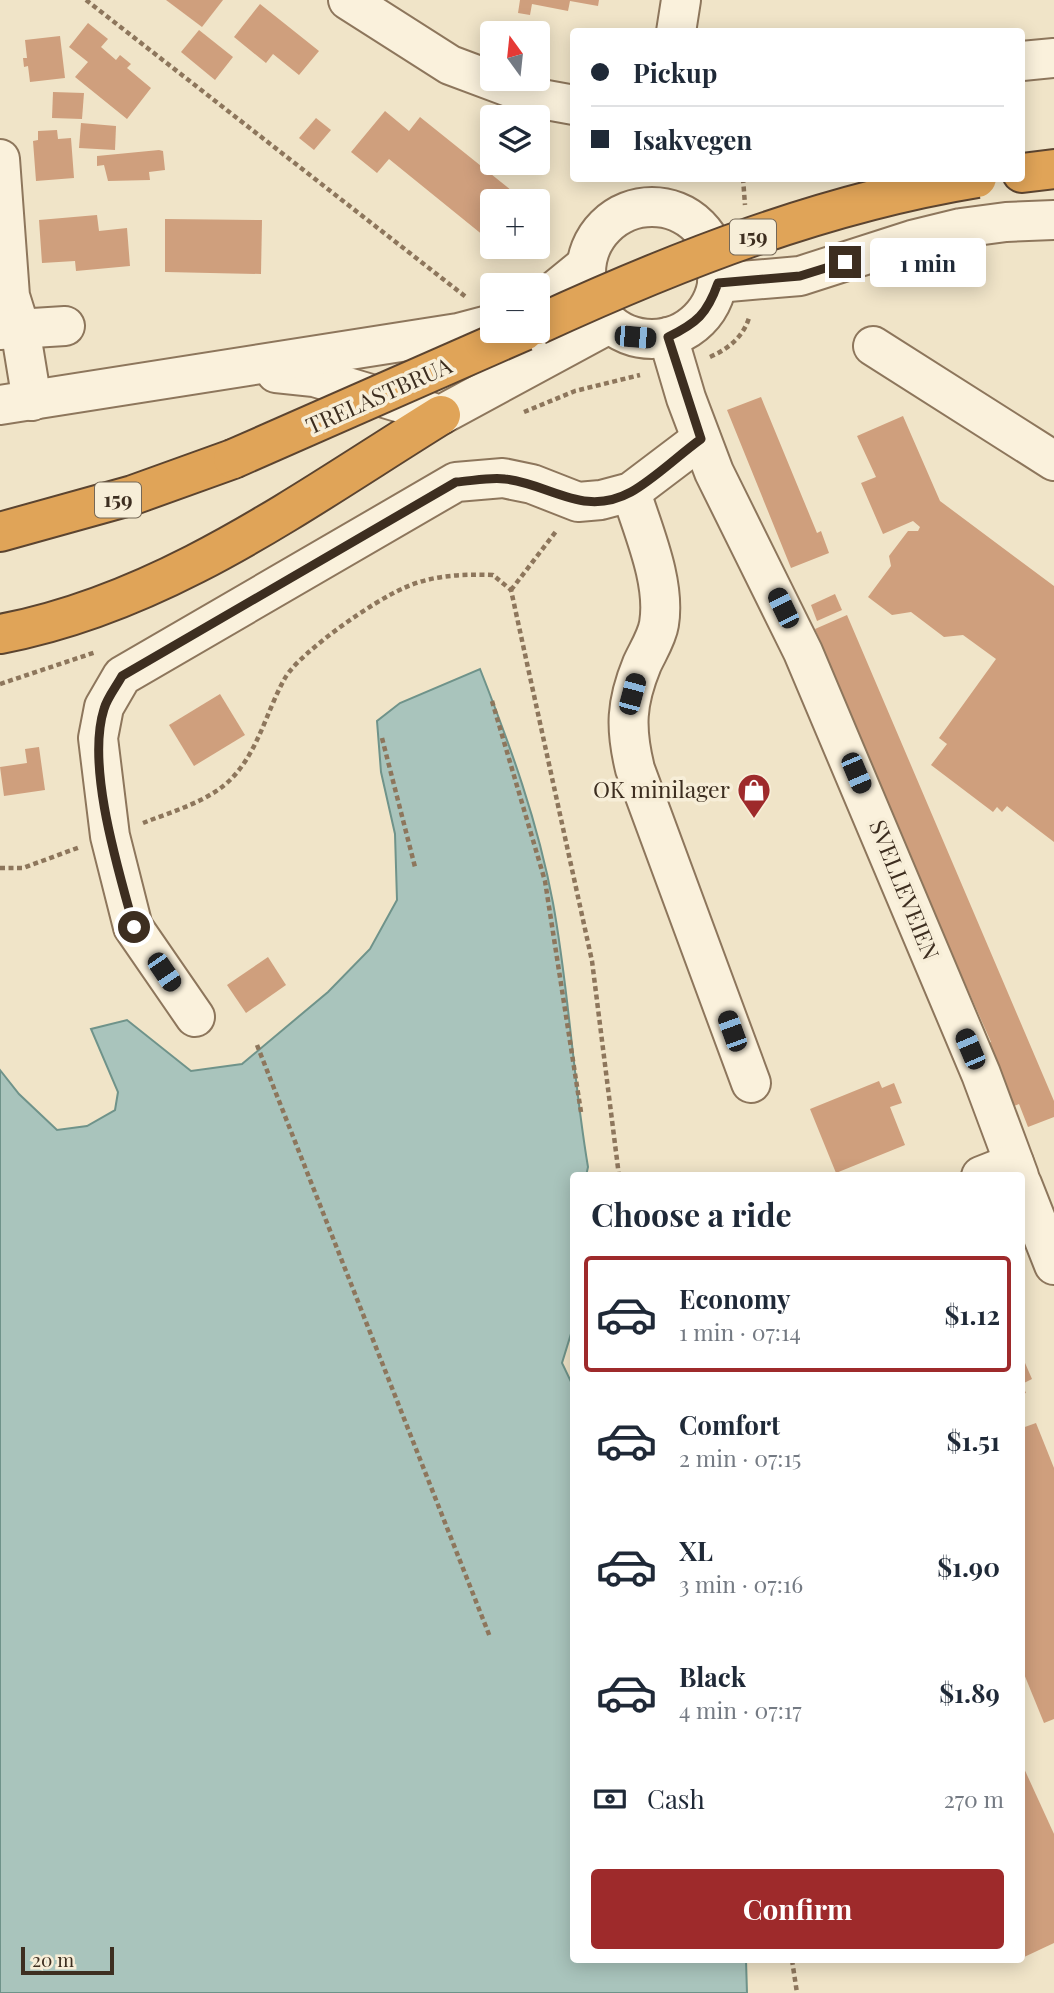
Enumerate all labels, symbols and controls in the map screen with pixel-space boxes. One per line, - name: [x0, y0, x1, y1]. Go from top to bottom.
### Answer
- north arrow: [480, 21, 550, 91]
- map controls: [480, 21, 550, 343]
- text: Pickup: [633, 55, 717, 90]
- button: layers: [480, 105, 550, 175]
- text: Isakvegen: [633, 122, 752, 157]
- button: +: [480, 189, 550, 259]
- road number: 159: [730, 219, 776, 254]
- callout: 1 min: [870, 238, 985, 286]
- route end: [829, 246, 861, 278]
- text: 1 min: [900, 247, 956, 278]
- button: −: [480, 273, 550, 343]
- car: [614, 325, 657, 349]
- street label: TRELASTBRUA: [301, 348, 457, 441]
- road number: 159: [95, 482, 141, 518]
- car: [765, 585, 802, 631]
- car: [617, 671, 648, 717]
- car: [839, 750, 874, 796]
- shop icon: OK minilager: [735, 771, 773, 820]
- place label: OK minilager: [593, 773, 730, 804]
- street label: SVELLEVEIEN: [863, 815, 948, 964]
- route start: [118, 911, 150, 943]
- car: [144, 949, 185, 995]
- car: [715, 1008, 750, 1054]
- car: [953, 1026, 988, 1072]
- text: Choose a ride: [591, 1192, 792, 1235]
- text: Economy: [679, 1281, 790, 1316]
- icon: car: [595, 1283, 658, 1346]
- text: $1.12: [945, 1297, 1000, 1332]
- text: 1 min · 07:14: [679, 1316, 801, 1347]
- text: Comfort: [679, 1407, 780, 1442]
- icon: car: [595, 1409, 658, 1472]
- text: $1.51: [947, 1423, 1000, 1458]
- text: 2 min · 07:15: [679, 1442, 801, 1473]
- text: XL: [679, 1533, 713, 1568]
- icon: car: [595, 1535, 658, 1598]
- text: $1.90: [937, 1549, 1000, 1584]
- text: 3 min · 07:16: [679, 1568, 803, 1599]
- text: Black: [679, 1659, 746, 1694]
- icon: car: [595, 1661, 658, 1724]
- text: $1.89: [939, 1675, 1000, 1710]
- text: 4 min · 07:17: [679, 1694, 802, 1725]
- icon: cash: [591, 1780, 629, 1818]
- text: Cash: [647, 1781, 705, 1816]
- text: 270 m: [944, 1783, 1004, 1814]
- button: Confirm: [591, 1869, 1004, 1949]
- scale bar: [21, 1944, 114, 1976]
- text: 20 m: [32, 1946, 74, 1972]

